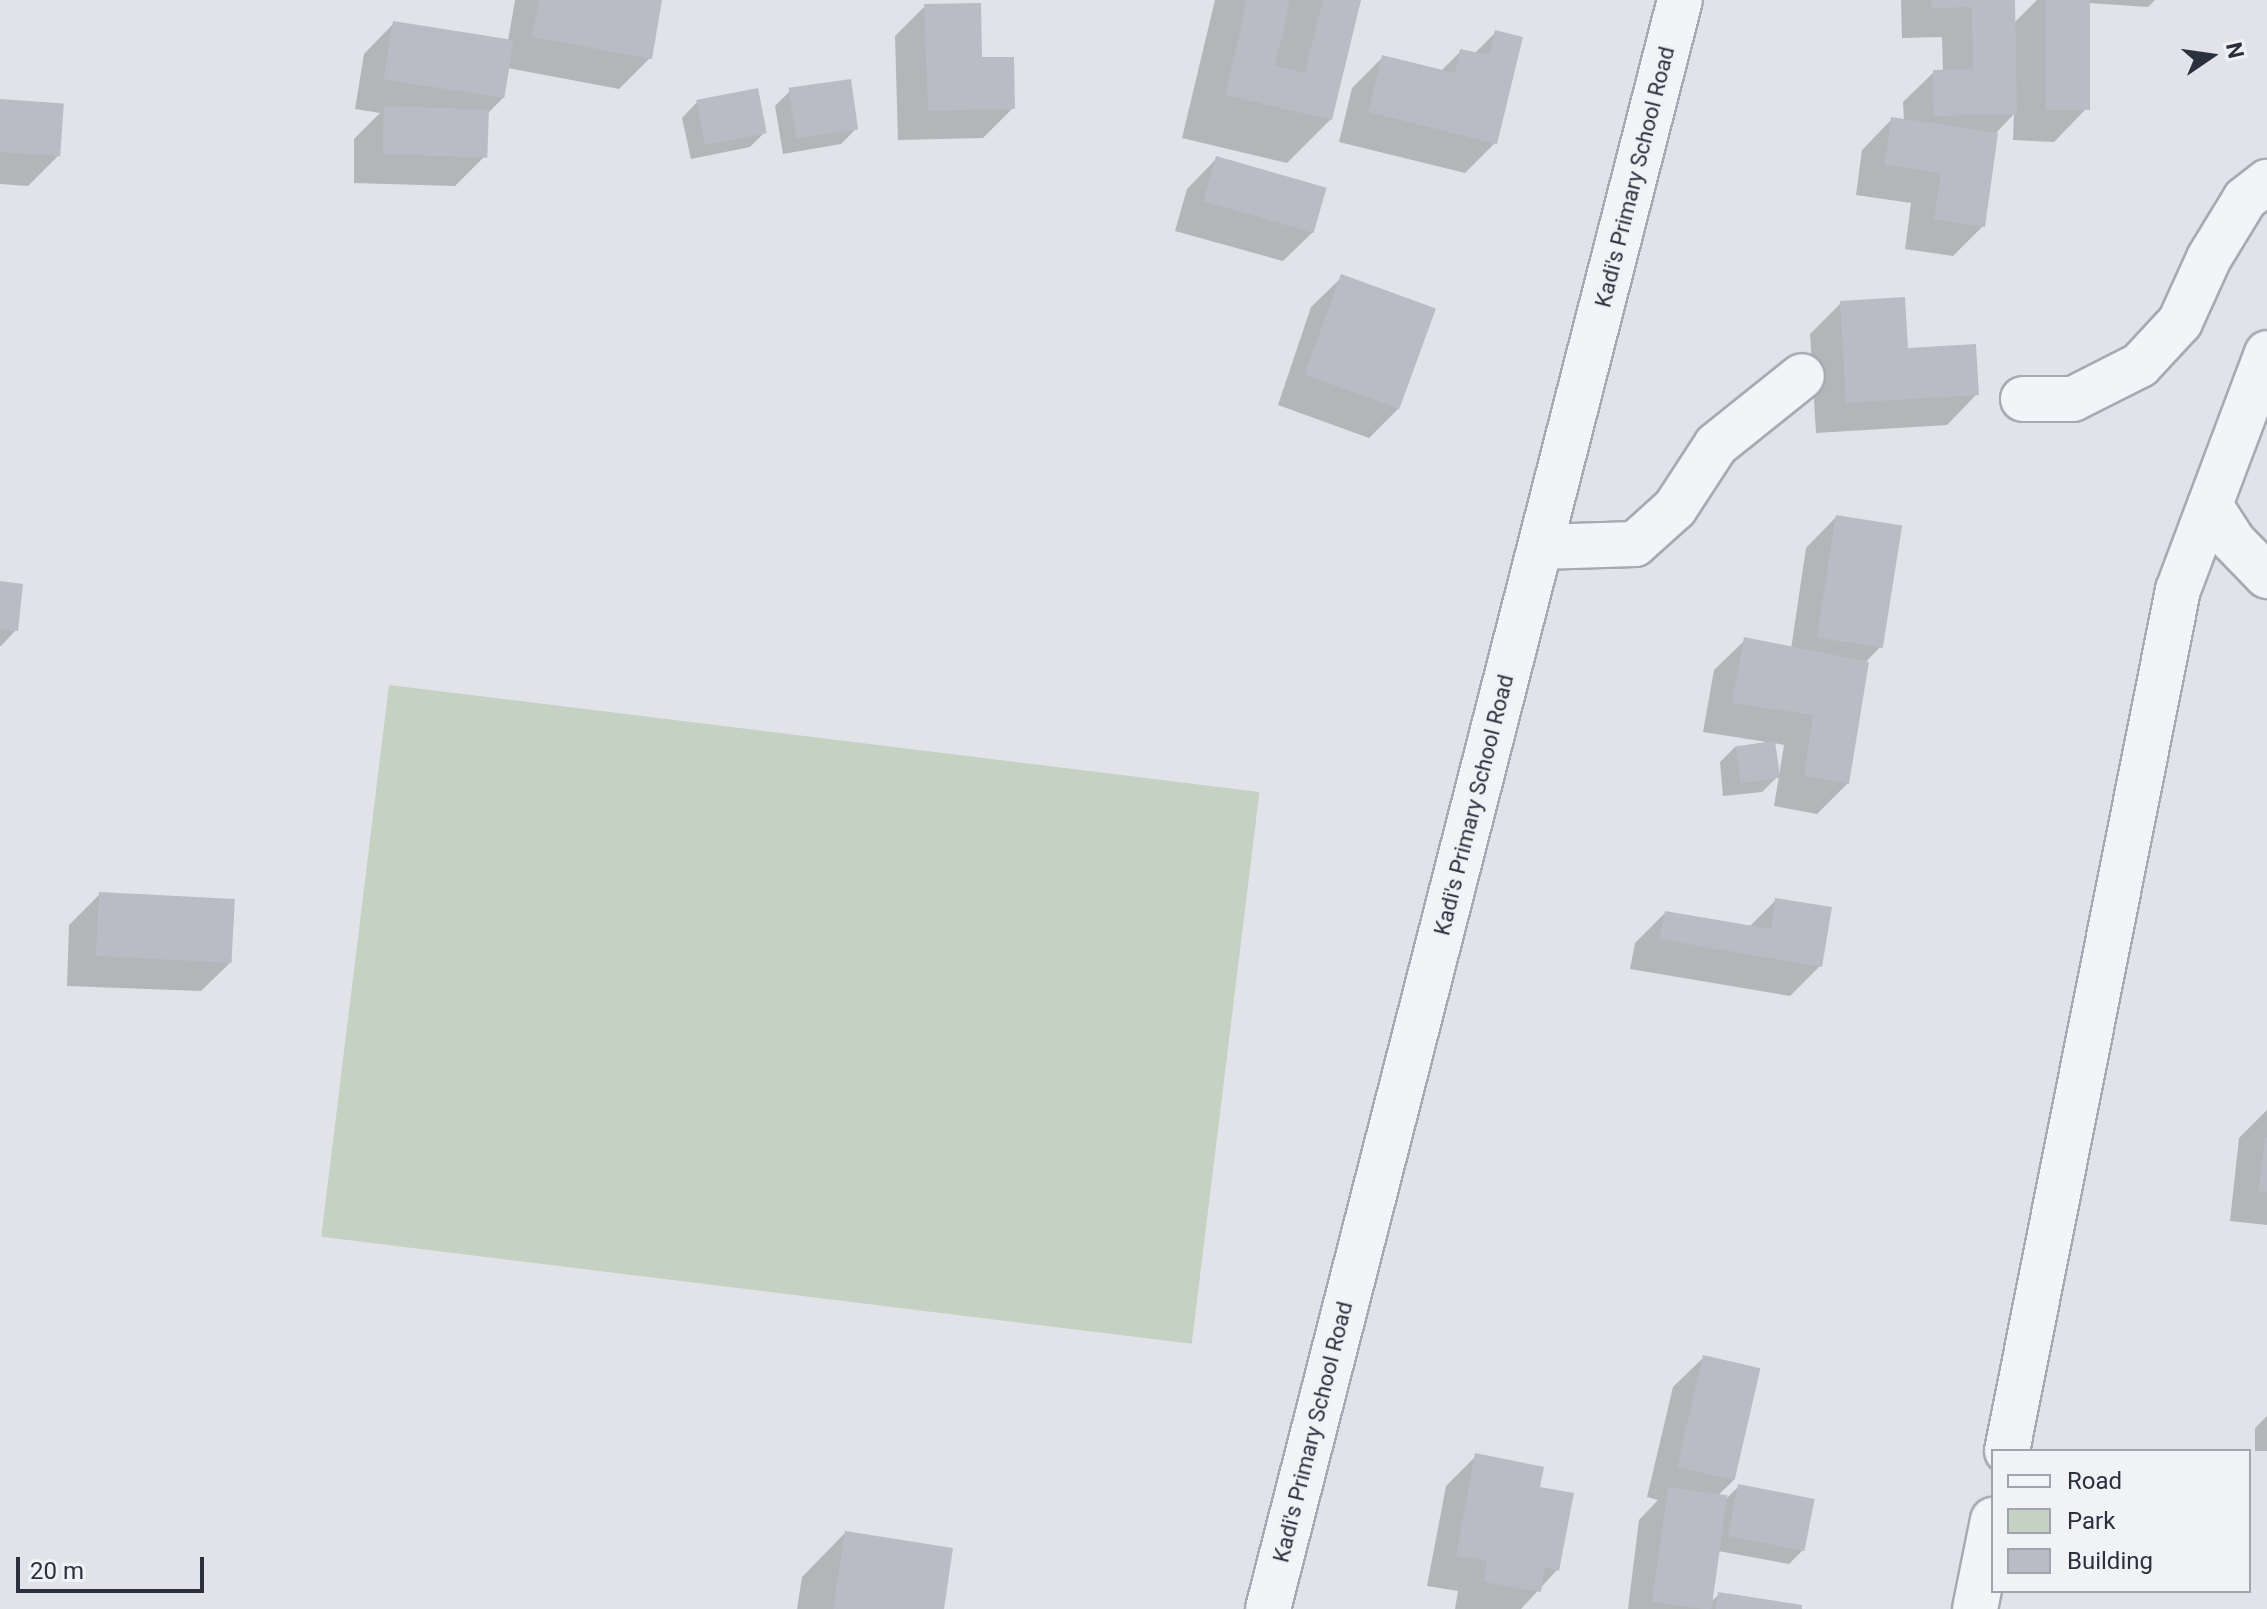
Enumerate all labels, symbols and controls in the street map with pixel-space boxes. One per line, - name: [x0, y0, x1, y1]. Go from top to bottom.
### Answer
- north arrow: [2171, 16, 2251, 96]
- text: N: [2221, 40, 2249, 61]
- street label: Kadi's Primary School Road: [1590, 44, 1680, 310]
- street label: Kadi's Primary School Road: [1429, 672, 1519, 938]
- street label: Kadi's Primary School Road: [1268, 1299, 1358, 1565]
- legend: [1991, 1449, 2251, 1593]
- text: Road: [2067, 1467, 2122, 1495]
- text: Park: [2067, 1507, 2115, 1535]
- scale bar: [20, 1541, 208, 1591]
- text: Building: [2067, 1547, 2153, 1575]
- text: 20 m: [30, 1557, 84, 1585]

